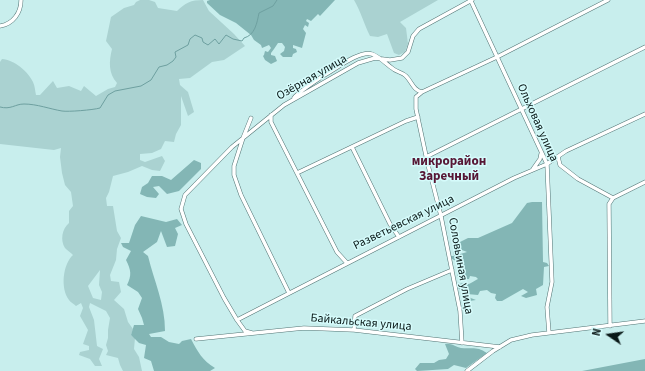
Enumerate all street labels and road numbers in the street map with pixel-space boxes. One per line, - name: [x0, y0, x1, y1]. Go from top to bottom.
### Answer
- street label: Озёрная улица: [274, 52, 350, 104]
- street label: Ольховая улица: [513, 82, 561, 164]
- street label: Разветьевская улица: [351, 192, 457, 254]
- street label: Соловьиная улица: [444, 217, 476, 315]
- street label: Байкальская улица: [310, 311, 412, 335]

